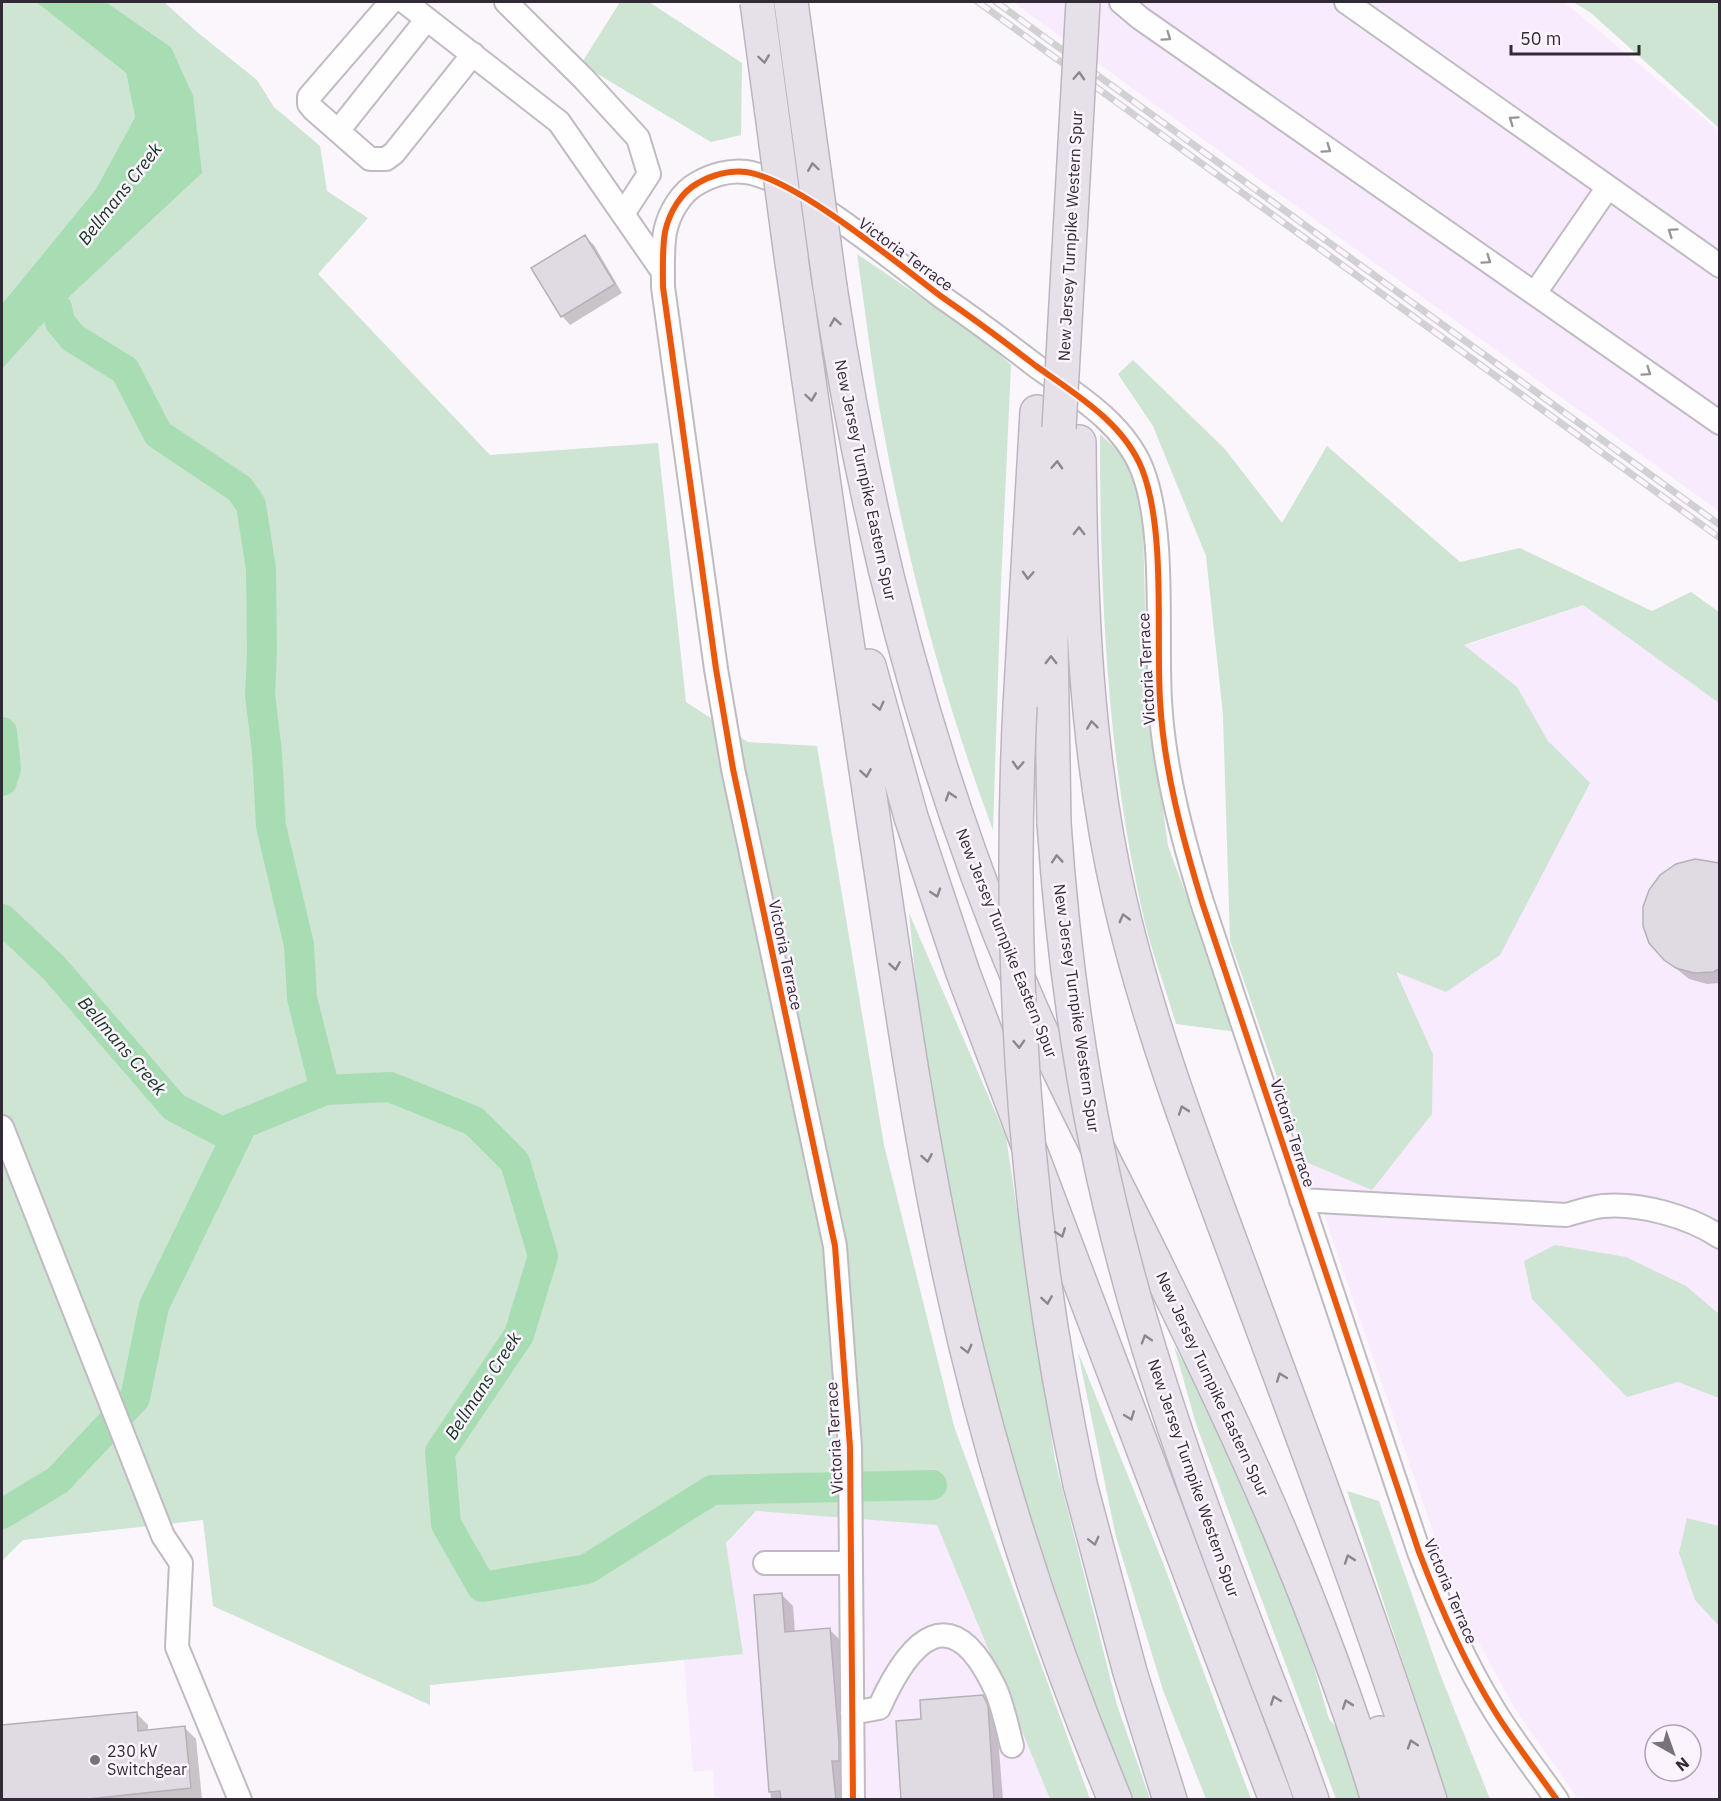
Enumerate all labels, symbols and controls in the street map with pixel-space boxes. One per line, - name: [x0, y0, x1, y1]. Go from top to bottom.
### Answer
- scale bar: [1511, 18, 1638, 56]
- text: 50 m: [1520, 27, 1562, 50]
- one-way arrow: [1161, 30, 1172, 41]
- one-way arrow: [758, 55, 770, 64]
- one-way arrow: [1072, 71, 1085, 80]
- street label: New Jersey Turnpike Western Spur: [1053, 110, 1087, 362]
- one-way arrow: [1508, 116, 1519, 127]
- water label: Bellmans Creek: [73, 137, 167, 249]
- one-way arrow: [1321, 142, 1332, 153]
- one-way arrow: [808, 162, 820, 171]
- street label: Victoria Terrace: [855, 213, 957, 295]
- one-way arrow: [1667, 228, 1678, 239]
- one-way arrow: [1480, 253, 1491, 264]
- one-way arrow: [830, 317, 842, 326]
- street label: New Jersey Turnpike Eastern Spur: [831, 358, 901, 602]
- one-way arrow: [1640, 365, 1651, 376]
- one-way arrow: [804, 392, 817, 401]
- one-way arrow: [1051, 460, 1064, 469]
- one-way arrow: [1073, 527, 1085, 536]
- one-way arrow: [1021, 571, 1034, 580]
- street label: Victoria Terrace: [1133, 612, 1159, 726]
- one-way arrow: [1044, 655, 1057, 664]
- one-way arrow: [872, 701, 885, 711]
- one-way arrow: [1086, 721, 1099, 730]
- one-way arrow: [1011, 760, 1024, 769]
- one-way arrow: [860, 769, 872, 778]
- one-way arrow: [944, 791, 957, 802]
- street label: New Jersey Turnpike Eastern Spur: [952, 825, 1062, 1061]
- one-way arrow: [1050, 854, 1063, 863]
- street label: New Jersey Turnpike Western Spur: [1050, 883, 1104, 1134]
- one-way arrow: [928, 887, 941, 898]
- street label: Victoria Terrace: [765, 898, 808, 1012]
- one-way arrow: [1119, 913, 1132, 923]
- one-way arrow: [889, 961, 901, 971]
- water label: Bellmans Creek: [73, 992, 172, 1100]
- one-way arrow: [1013, 1039, 1026, 1048]
- street label: Victoria Terrace: [1266, 1076, 1320, 1190]
- one-way arrow: [1177, 1105, 1190, 1116]
- one-way arrow: [920, 1153, 933, 1163]
- one-way arrow: [1054, 1227, 1066, 1238]
- street label: New Jersey Turnpike Eastern Spur: [1152, 1268, 1274, 1500]
- one-way arrow: [1040, 1295, 1052, 1305]
- water label: Bellmans Creek: [439, 1327, 526, 1444]
- one-way arrow: [1141, 1334, 1153, 1345]
- one-way arrow: [959, 1344, 972, 1354]
- street label: New Jersey Turnpike Western Spur: [1144, 1356, 1244, 1600]
- one-way arrow: [1276, 1372, 1288, 1383]
- street label: Victoria Terrace: [821, 1381, 847, 1495]
- one-way arrow: [1122, 1410, 1135, 1421]
- street label: Victoria Terrace: [1420, 1535, 1482, 1647]
- one-way arrow: [1086, 1536, 1099, 1546]
- one-way arrow: [1343, 1555, 1356, 1565]
- one-way arrow: [1269, 1695, 1282, 1706]
- one-way arrow: [1342, 1699, 1355, 1710]
- north arrow: [1643, 1723, 1703, 1783]
- one-way arrow: [1407, 1739, 1419, 1750]
- place label: 230 kV Switchgear: [107, 1741, 187, 1779]
- marker: 230 kV Switchgear: [88, 1753, 102, 1767]
- text: N: [1672, 1753, 1694, 1776]

